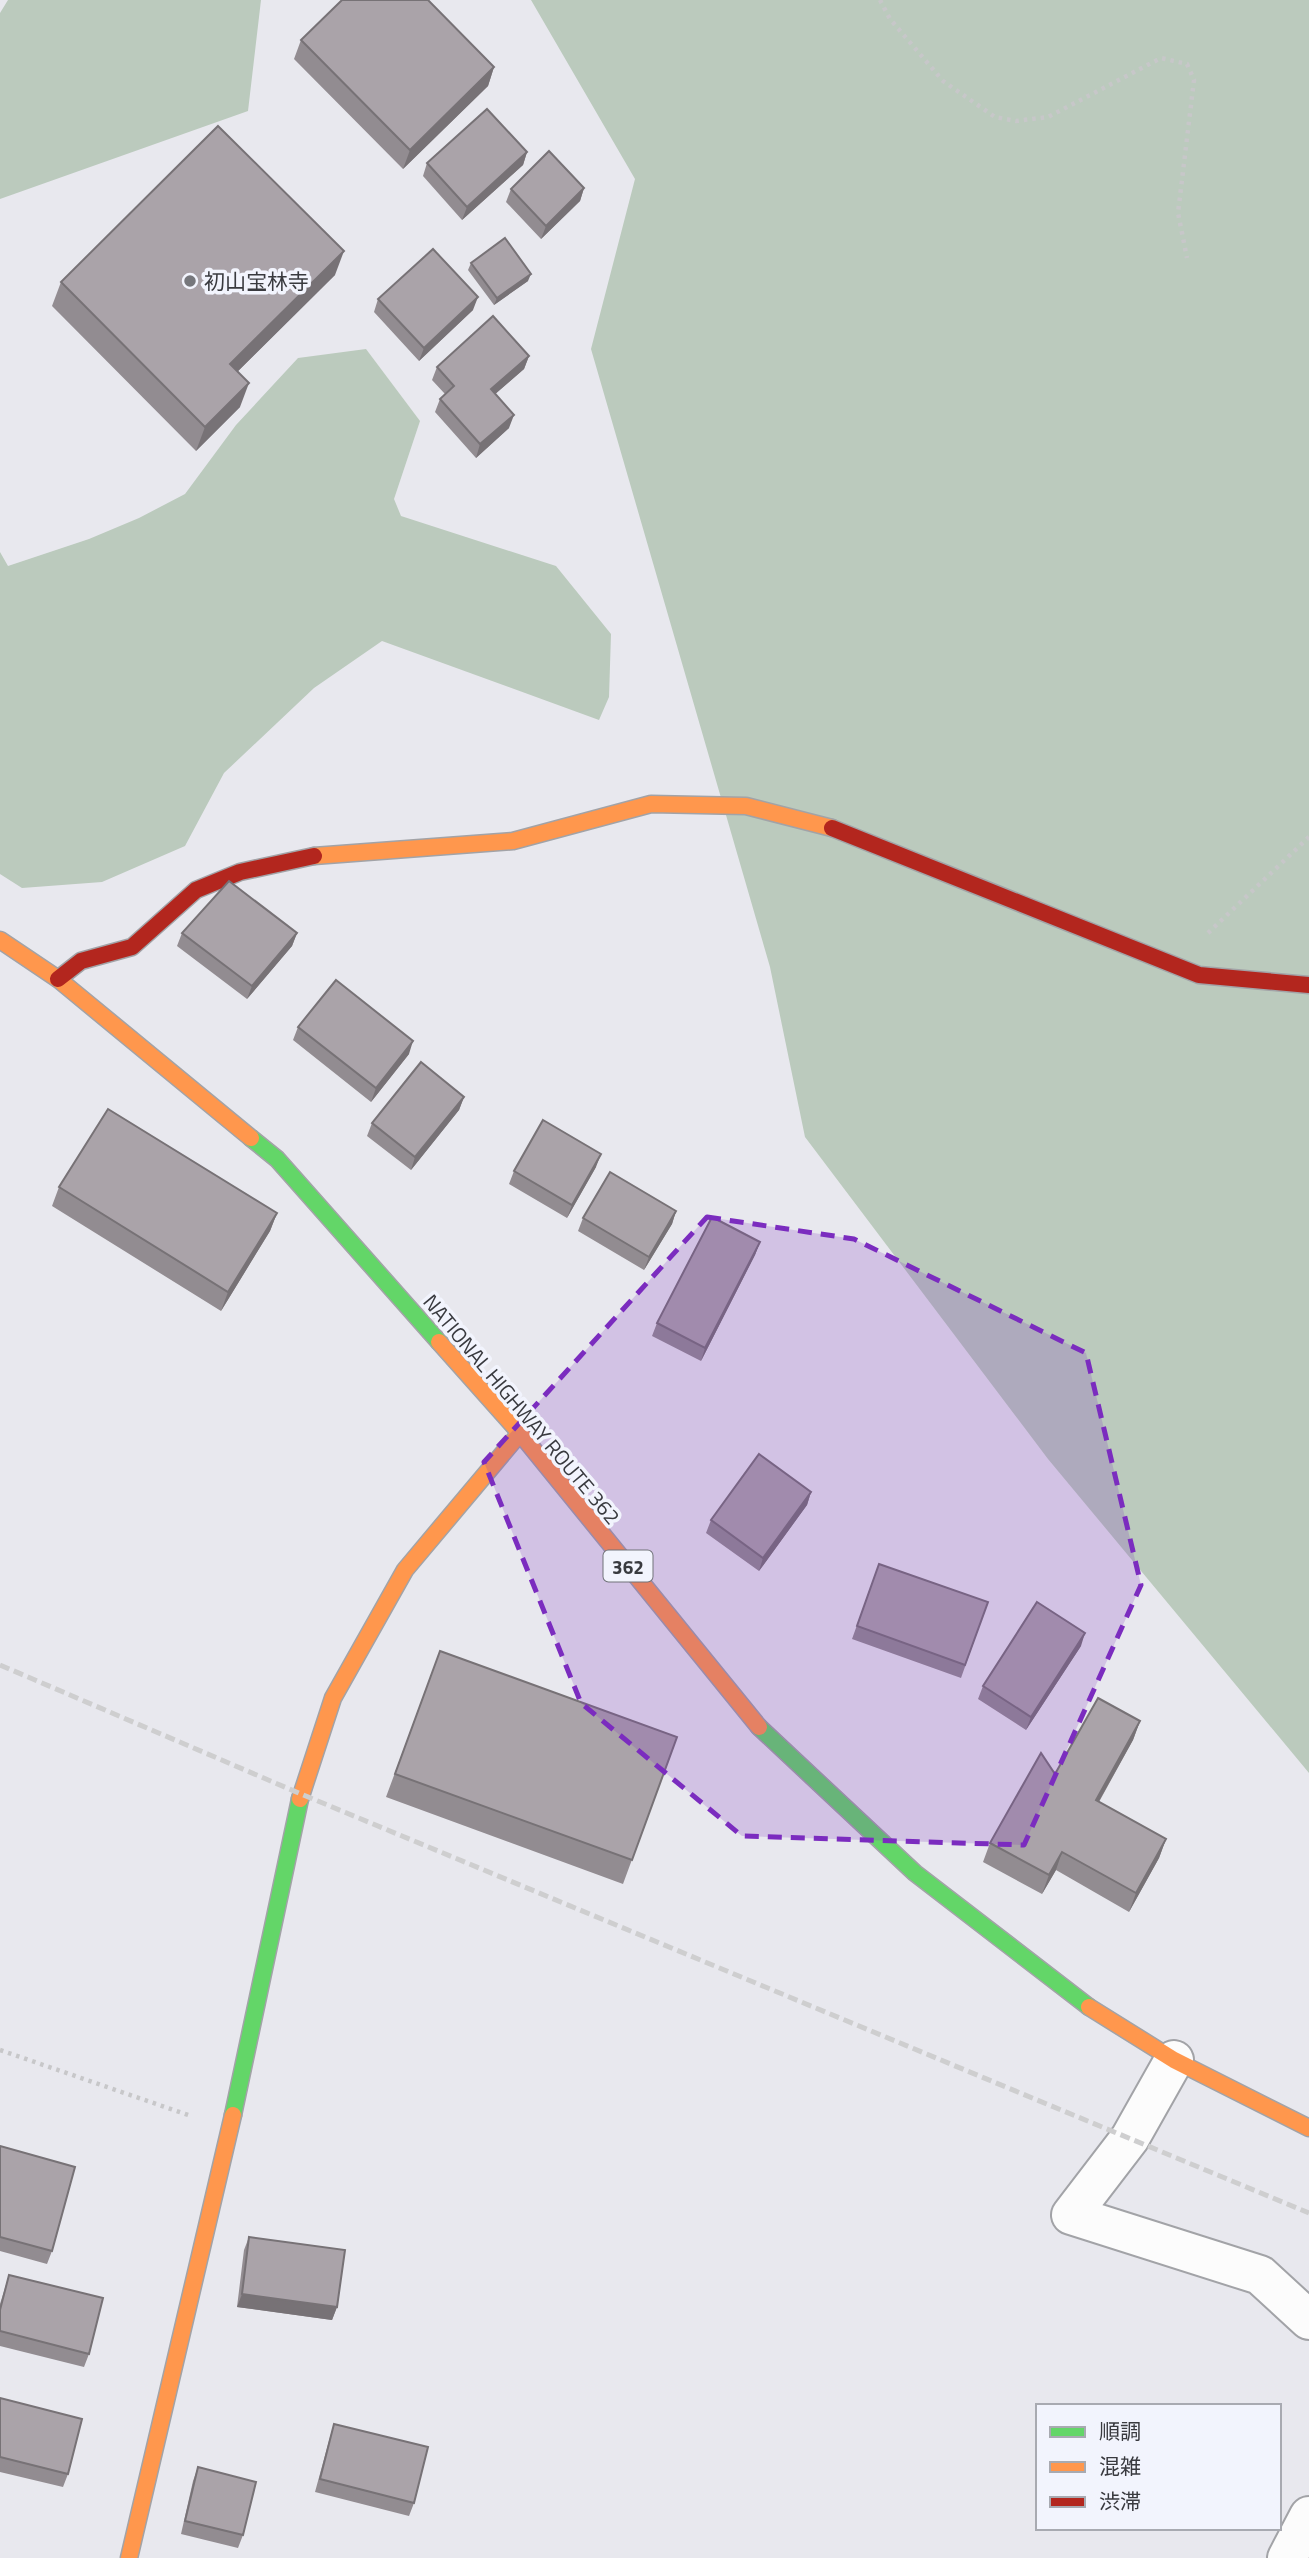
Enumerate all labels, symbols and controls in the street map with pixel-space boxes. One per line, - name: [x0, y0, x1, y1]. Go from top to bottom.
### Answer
- place label: 初山宝林寺: [204, 265, 309, 297]
- marker: 初山宝林寺: [182, 273, 198, 289]
- street label: NATIONAL HIGHWAY ROUTE 362: [416, 1287, 628, 1531]
- road number: 362: [604, 1550, 652, 1582]
- legend: [1036, 2404, 1281, 2530]
- text: 順調: [1099, 2415, 1141, 2447]
- text: 混雑: [1099, 2450, 1141, 2482]
- text: 渋滞: [1099, 2485, 1141, 2517]

